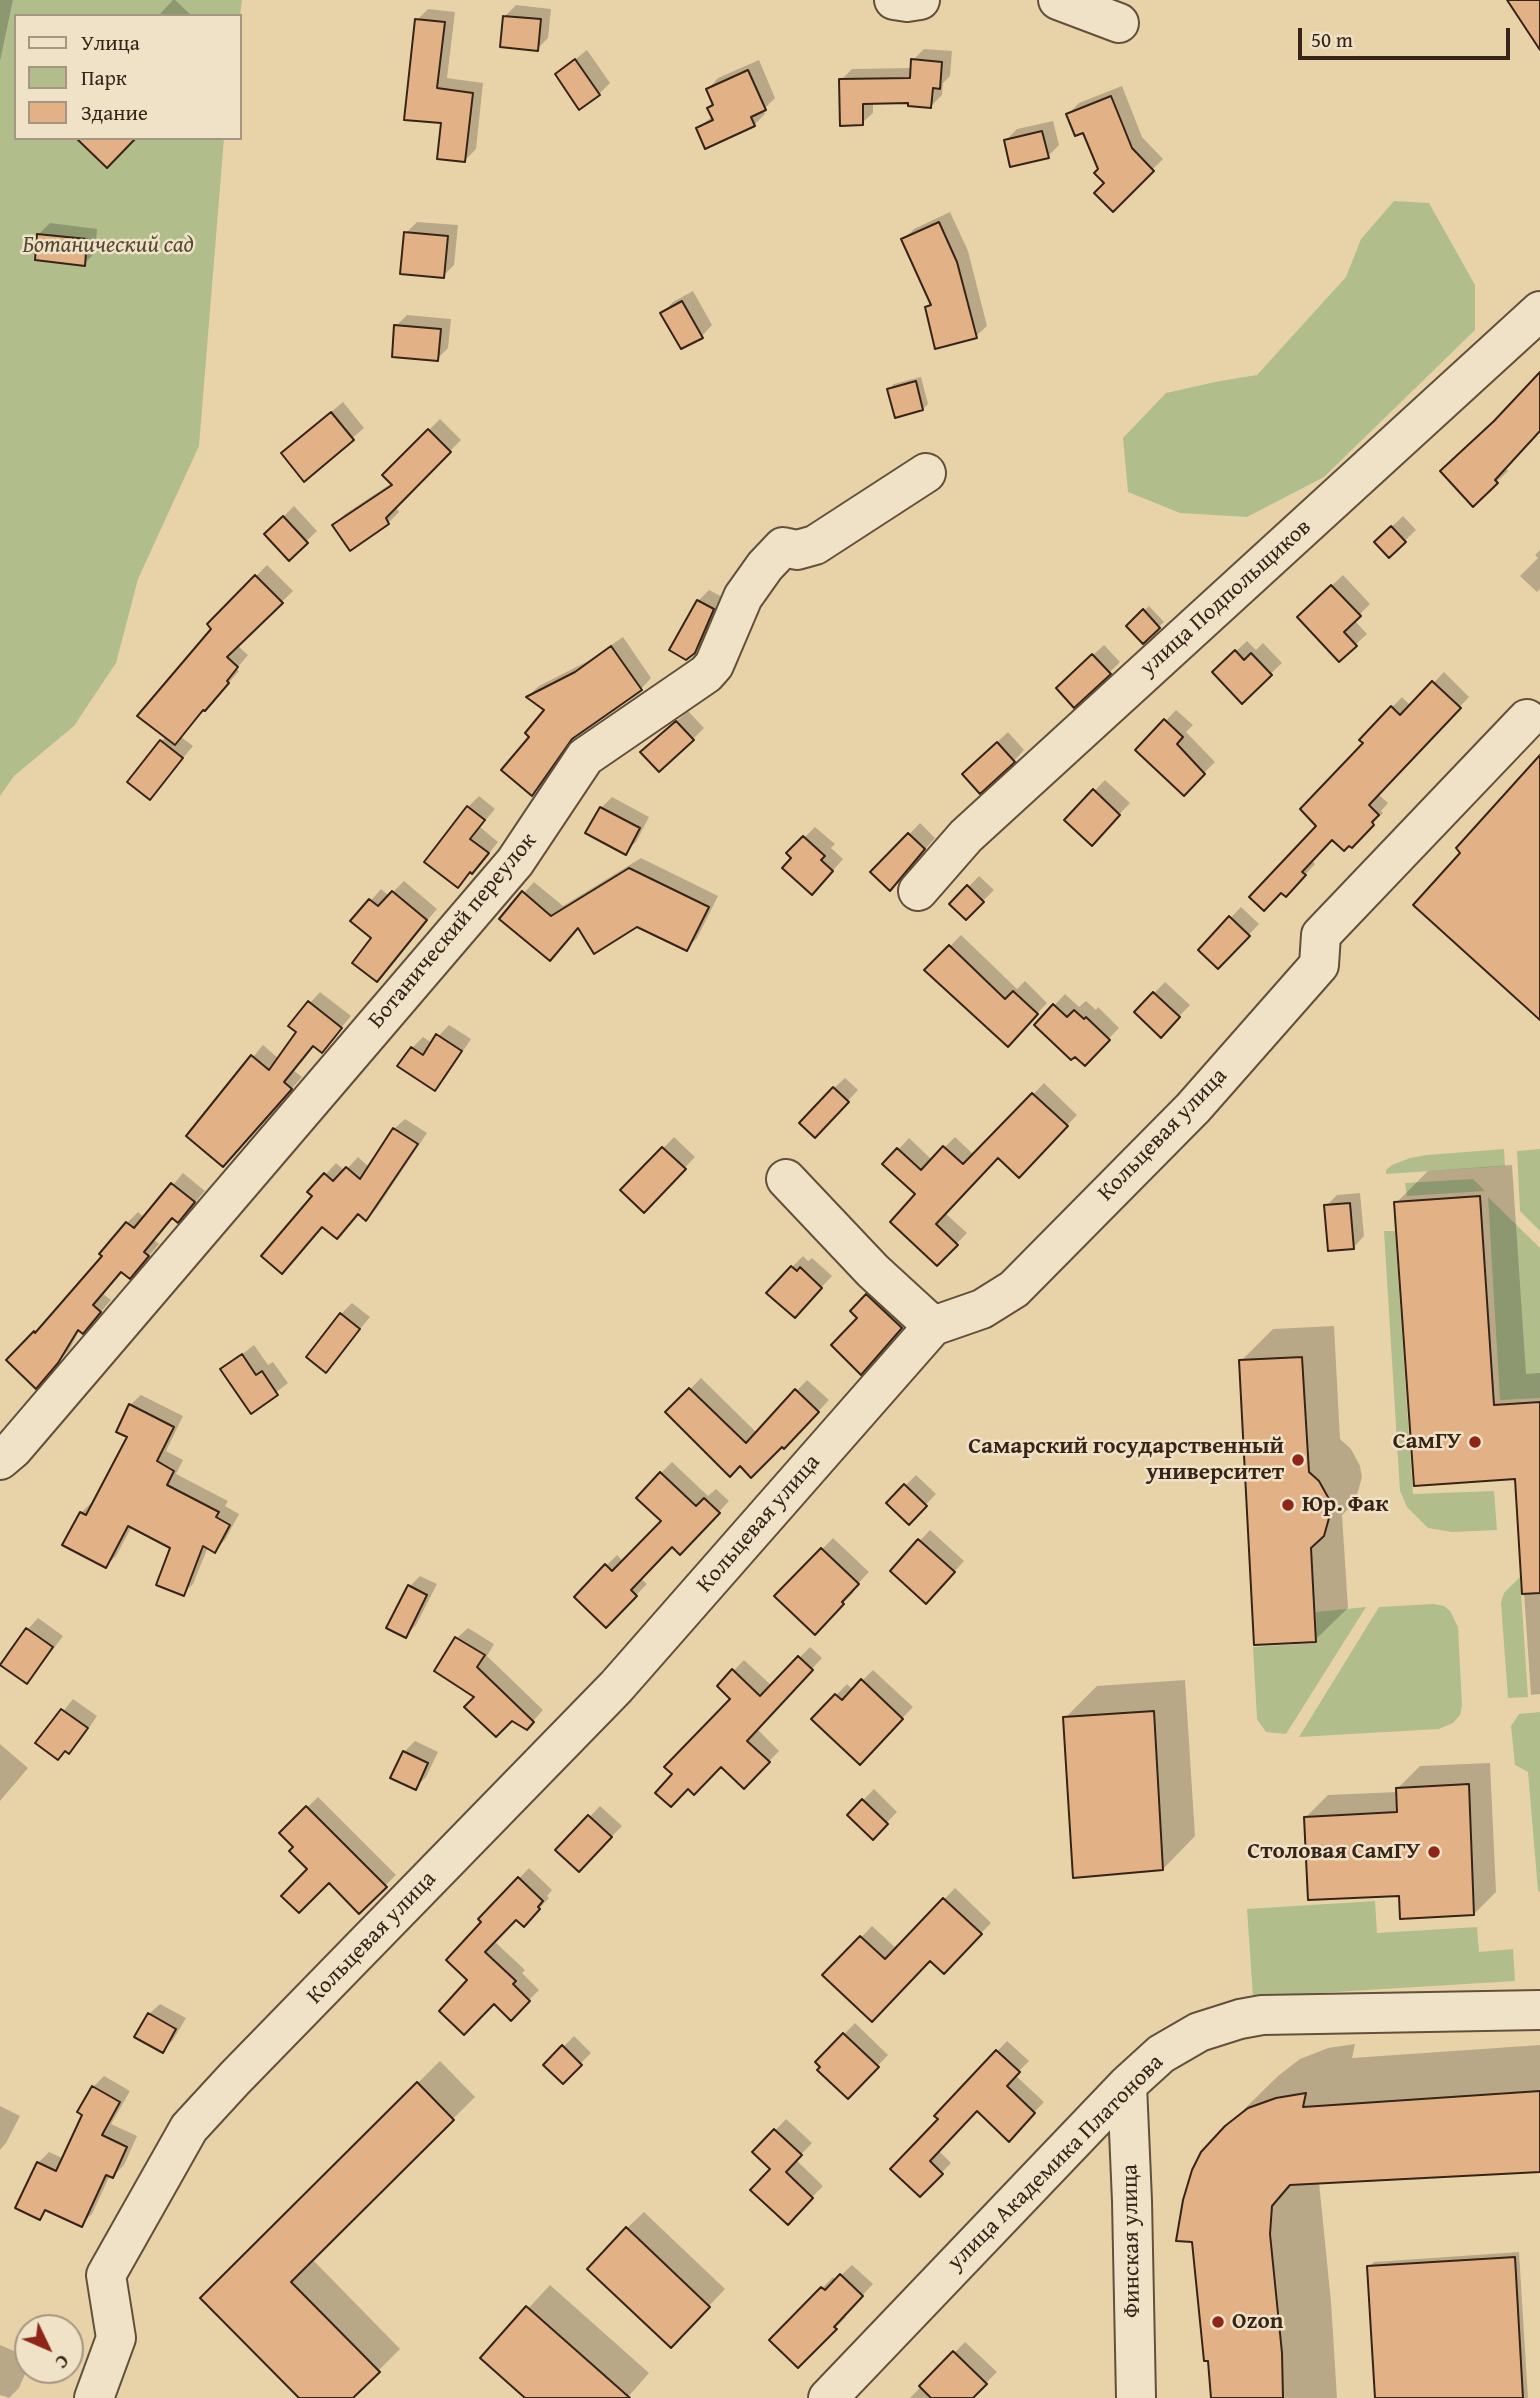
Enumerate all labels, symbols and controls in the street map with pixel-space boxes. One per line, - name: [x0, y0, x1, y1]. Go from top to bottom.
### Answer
- legend: [14, 14, 242, 140]
- scale bar: [1302, 14, 1514, 58]
- text: 50 m: [1311, 24, 1353, 55]
- text: Улица: [81, 27, 140, 58]
- text: Парк: [81, 62, 127, 93]
- text: Здание: [81, 97, 148, 128]
- park label: Ботанический сад: [22, 232, 194, 260]
- street label: улица Подпольщиков: [1135, 514, 1317, 682]
- street label: Ботанический переулок: [363, 828, 543, 1034]
- street label: Кольцевая улица: [1093, 1063, 1233, 1207]
- place label: СамГУ: [1393, 1428, 1461, 1456]
- place label: Самарский государственный университет: [968, 1433, 1284, 1487]
- marker: СамГУ: [1467, 1434, 1483, 1450]
- street label: Кольцевая улица: [691, 1449, 827, 1599]
- marker: Самарский государственный университет: [1290, 1452, 1306, 1468]
- place label: Юр. Фак: [1302, 1491, 1388, 1519]
- marker: Юр. Фак: [1280, 1497, 1296, 1513]
- place label: Столовая СамГУ: [1247, 1838, 1420, 1866]
- marker: Столовая СамГУ: [1426, 1844, 1442, 1860]
- street label: Кольцевая улица: [302, 1866, 442, 2010]
- street label: улица Академика Платонова: [942, 2049, 1170, 2277]
- street label: Финская улица: [1117, 2164, 1147, 2318]
- place label: Ozon: [1232, 2308, 1283, 2336]
- north arrow: [14, 2314, 84, 2384]
- marker: Ozon: [1210, 2314, 1226, 2330]
- text: С: [49, 2349, 76, 2376]

